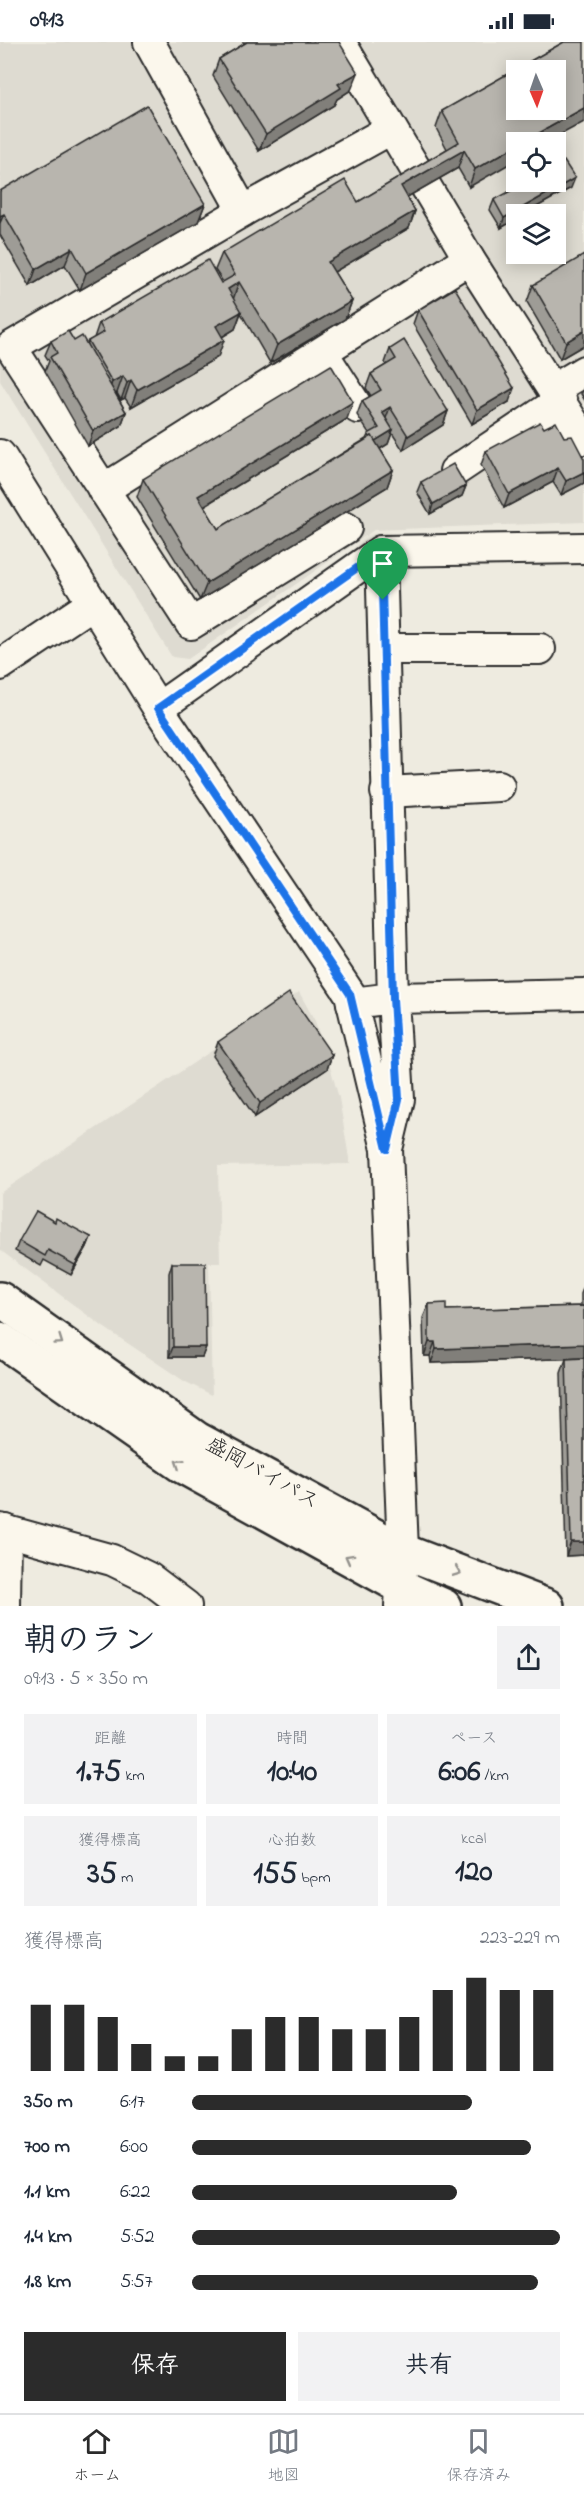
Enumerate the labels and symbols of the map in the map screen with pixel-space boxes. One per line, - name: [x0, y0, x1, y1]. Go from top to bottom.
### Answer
- north arrow: [506, 60, 566, 120]
- pin: [357, 538, 408, 600]
- one-way arrow: [52, 1334, 63, 1345]
- street label: 盛岡バイパス: [200, 1430, 324, 1518]
- one-way arrow: [175, 1459, 186, 1470]
- one-way arrow: [345, 1554, 355, 1565]
- one-way arrow: [451, 1565, 462, 1577]

